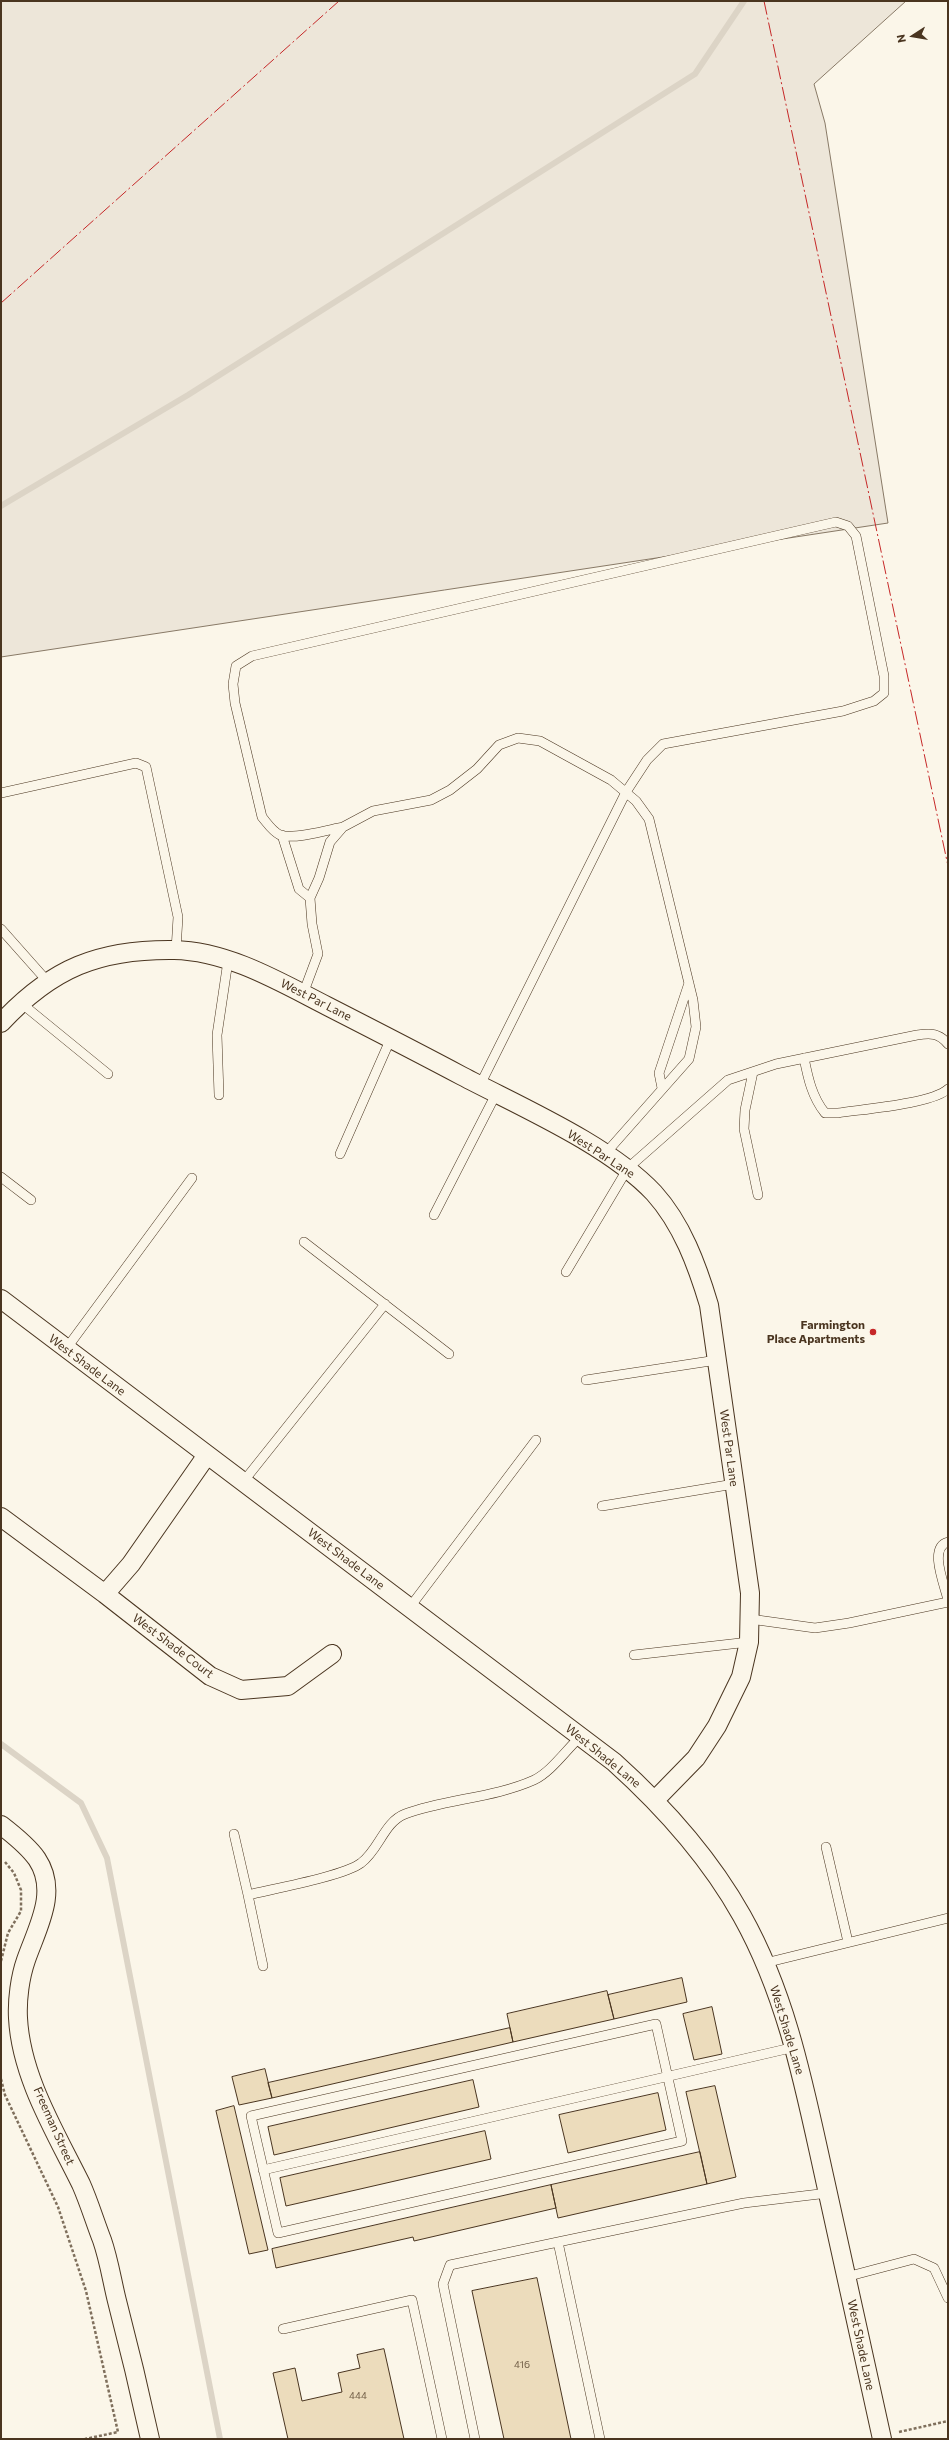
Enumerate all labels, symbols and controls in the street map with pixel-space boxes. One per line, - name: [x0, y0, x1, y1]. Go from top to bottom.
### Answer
- north arrow: [893, 16, 933, 56]
- text: N: [894, 33, 908, 44]
- street label: West Par Lane: [278, 976, 354, 1024]
- street label: West Par Lane: [565, 1127, 637, 1181]
- place label: Farmington Place Apartments: [767, 1318, 865, 1346]
- marker: Farmington Place Apartments: [868, 1327, 878, 1337]
- street label: West Shade Lane: [46, 1331, 128, 1399]
- street label: West Par Lane: [716, 1409, 742, 1487]
- street label: West Shade Lane: [305, 1525, 387, 1593]
- street label: West Shade Court: [130, 1611, 216, 1681]
- street label: West Shade Lane: [563, 1721, 643, 1791]
- street label: West Shade Lane: [767, 1984, 807, 2076]
- street label: Freeman Street: [30, 2085, 78, 2167]
- street label: West Shade Lane: [844, 2298, 878, 2392]
- house number: 416: [514, 2359, 530, 2371]
- house number: 444: [349, 2390, 367, 2402]

